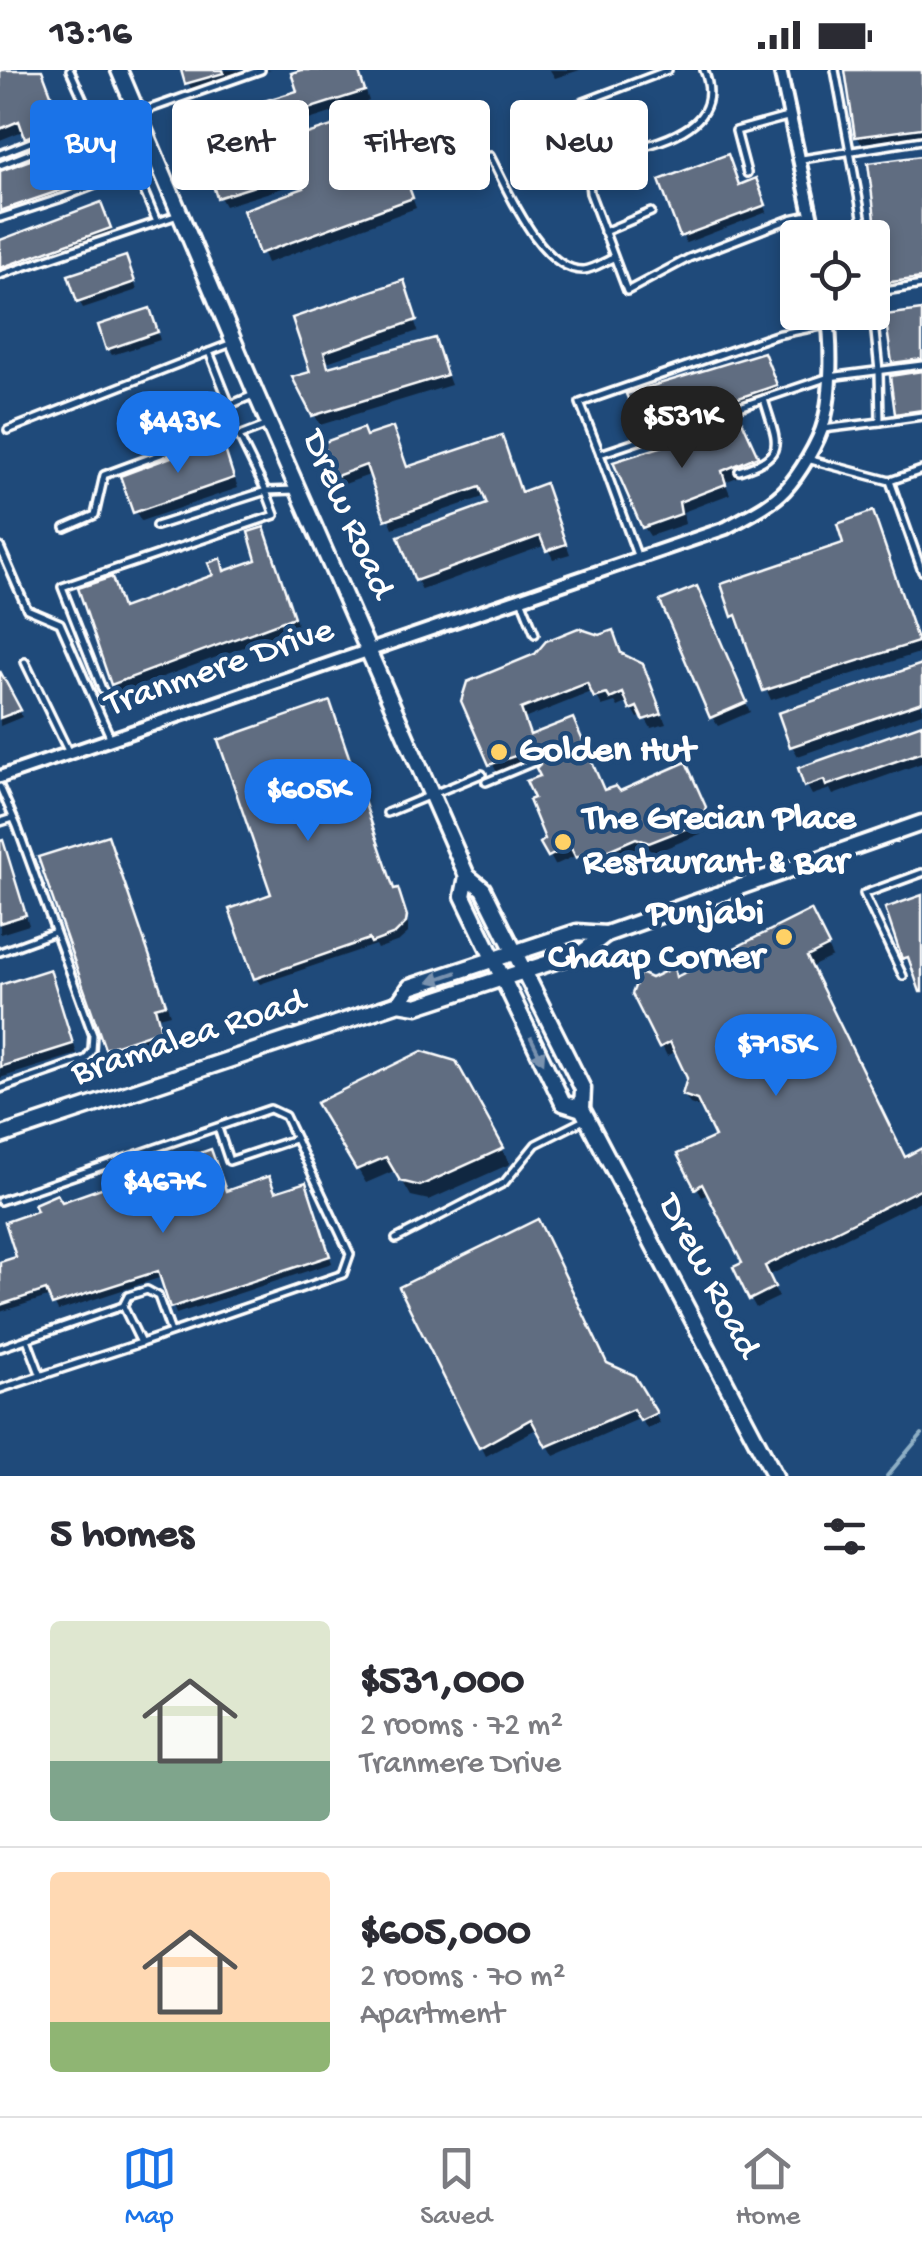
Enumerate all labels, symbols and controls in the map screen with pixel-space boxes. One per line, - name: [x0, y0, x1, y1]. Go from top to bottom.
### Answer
- text: 13:16: [50, 13, 132, 57]
- chip: Buy: [30, 100, 152, 190]
- chip: Rent: [172, 100, 309, 190]
- chip: Filters: [329, 100, 490, 190]
- chip: New: [510, 100, 648, 190]
- map controls: [780, 220, 890, 330]
- button: locate: [780, 220, 890, 330]
- pin: $531K: [612, 386, 752, 471]
- pin: $443K: [108, 391, 248, 476]
- text: $531K: [643, 399, 721, 437]
- text: $443K: [139, 404, 217, 442]
- street label: Drew Road: [288, 421, 404, 608]
- street label: Tranmere Drive: [98, 609, 340, 729]
- place label: Golden Hut: [519, 730, 699, 774]
- marker: Golden Hut: [488, 741, 510, 763]
- pin: $605K: [238, 759, 378, 844]
- text: $605K: [266, 772, 350, 810]
- place label: The Grecian Place Restaurant & Bar: [580, 798, 857, 886]
- marker: The Grecian Place Restaurant & Bar: [552, 831, 574, 853]
- place label: Punjabi Chaap Corner: [548, 893, 768, 981]
- marker: Punjabi Chaap Corner: [773, 926, 795, 948]
- one-way arrow: [427, 970, 457, 985]
- street label: Bramalea Road: [66, 980, 314, 1098]
- pin: $715K: [706, 1014, 846, 1099]
- text: $715K: [737, 1027, 815, 1065]
- one-way arrow: [528, 1036, 545, 1065]
- pin: $467K: [93, 1151, 233, 1236]
- text: $467K: [123, 1164, 203, 1202]
- street label: Drew Road: [644, 1185, 770, 1369]
- icon: filters: [817, 1509, 872, 1564]
- text: 5 homes: [50, 1512, 193, 1561]
- text: $531,000: [360, 1659, 524, 1708]
- icon: home: [130, 1661, 250, 1781]
- text: 2 rooms · 72 m²: [360, 1708, 563, 1746]
- text: Tranmere Drive: [360, 1746, 561, 1784]
- text: $605,000: [360, 1910, 531, 1959]
- icon: home: [130, 1912, 250, 2032]
- text: 2 rooms · 70 m²: [360, 1959, 565, 1997]
- text: Apartment: [360, 1997, 504, 2035]
- tab: Map: [122, 2141, 177, 2234]
- tab: Saved: [420, 2141, 492, 2234]
- tab: Home: [735, 2141, 800, 2234]

